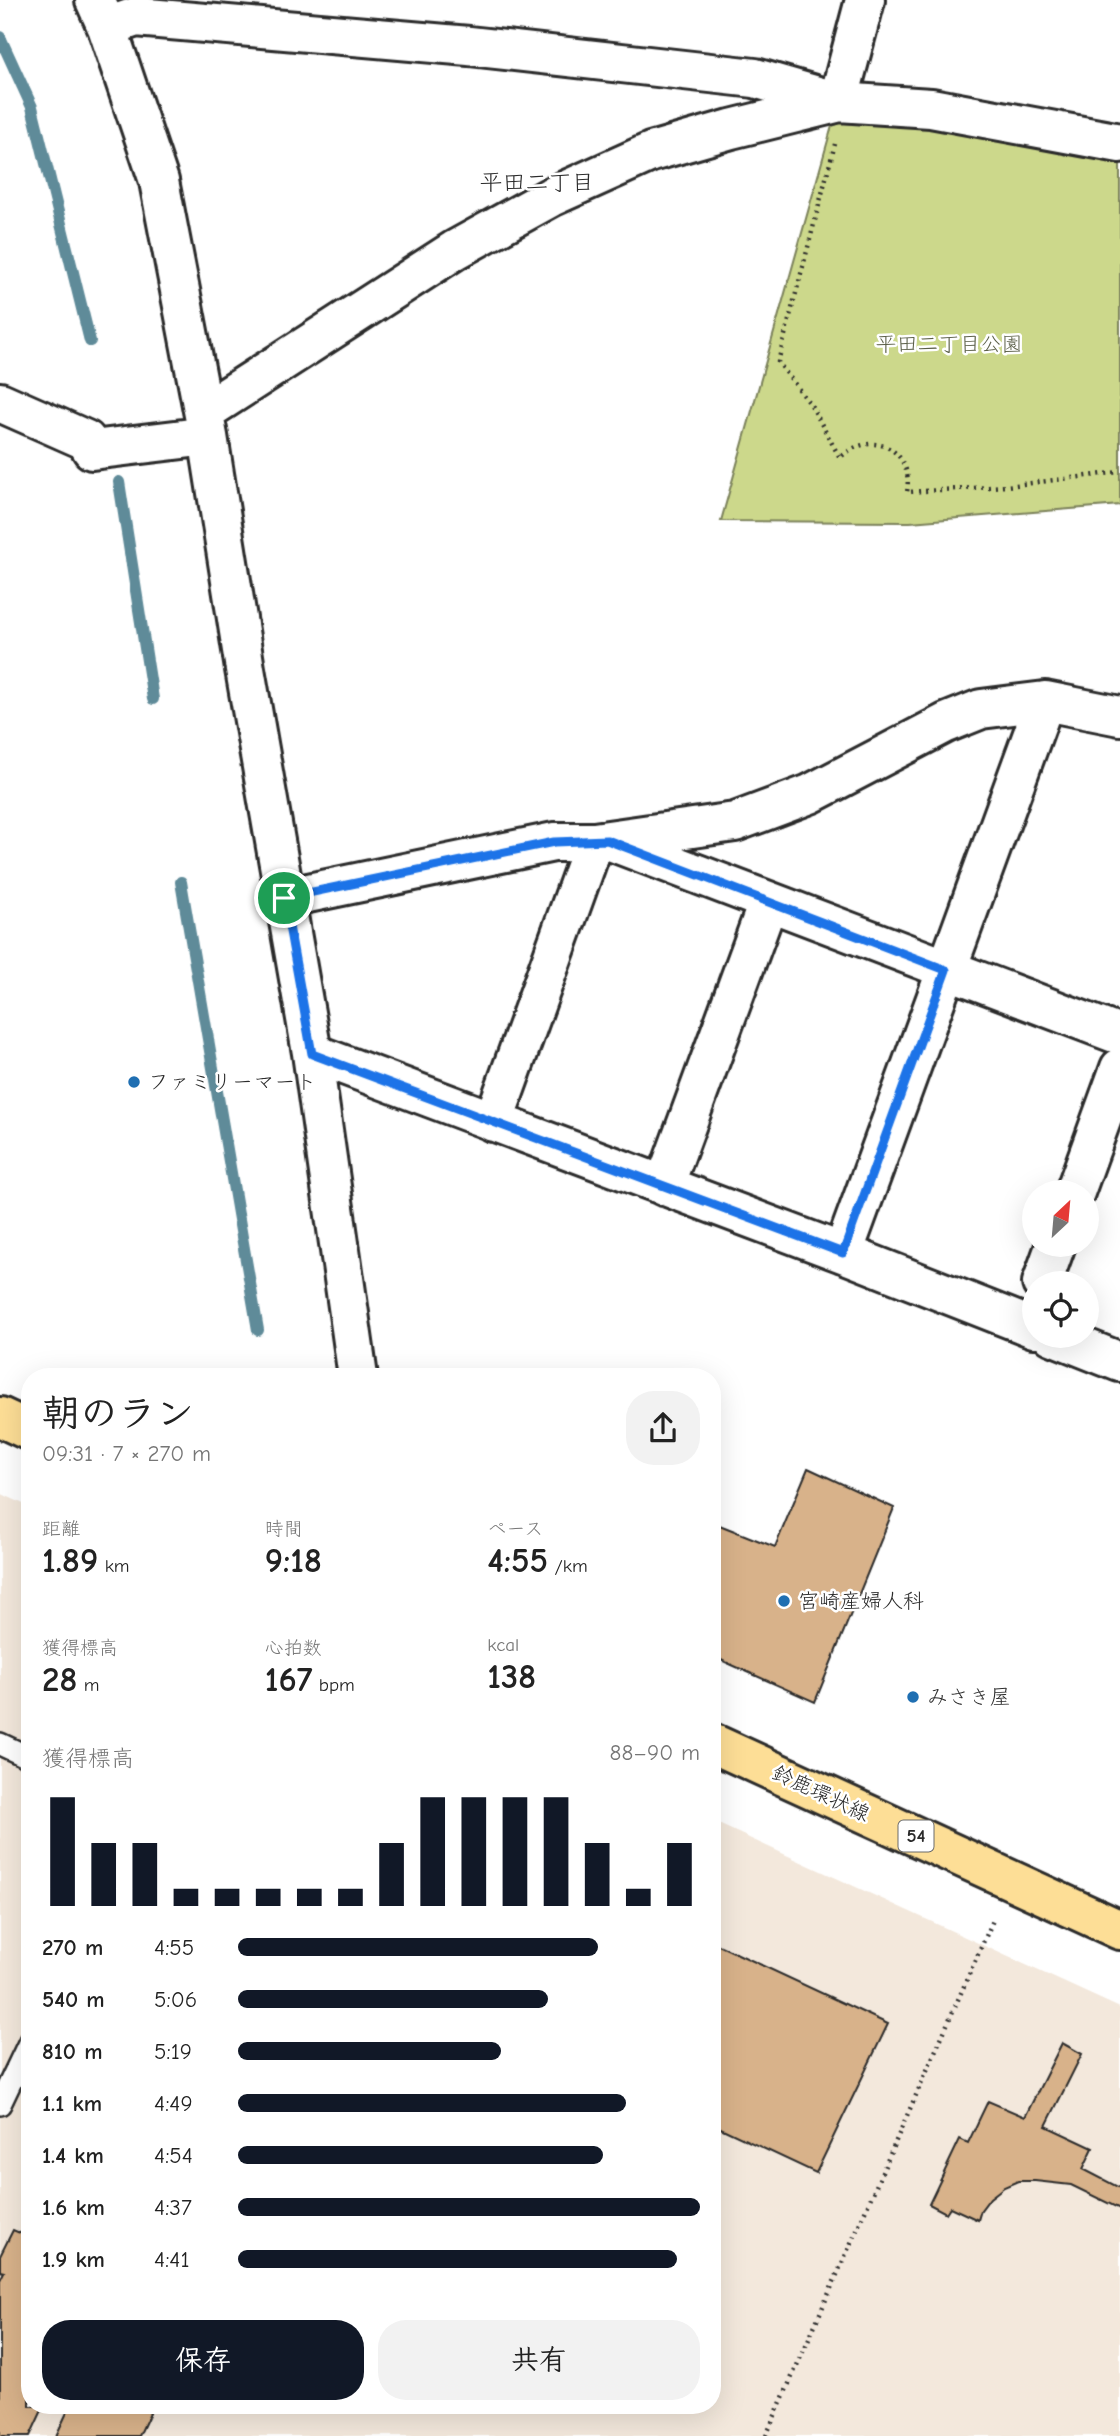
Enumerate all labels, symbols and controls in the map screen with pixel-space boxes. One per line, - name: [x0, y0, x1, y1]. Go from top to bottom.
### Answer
- district label: 平田二丁目: [480, 169, 595, 196]
- park label: 平田二丁目公園: [876, 332, 1023, 356]
- pin: [254, 868, 314, 928]
- icon: arrive: [265, 879, 303, 917]
- place label: ファミリーマート: [148, 1070, 316, 1094]
- marker: ファミリーマート: [126, 1074, 142, 1090]
- north arrow: [1022, 1180, 1099, 1256]
- map controls: [1022, 1180, 1099, 1348]
- button: locate: [1022, 1271, 1099, 1348]
- button: share: [626, 1391, 700, 1465]
- text: 朝のラン: [42, 1392, 194, 1436]
- text: 09:31 · 7 × 270 m: [42, 1440, 211, 1467]
- text: 距離: [42, 1518, 80, 1540]
- text: 時間: [265, 1518, 303, 1540]
- text: ペース: [487, 1518, 543, 1540]
- text: 1.89: [42, 1540, 98, 1581]
- text: 9:18: [265, 1540, 322, 1581]
- text: 4:55: [487, 1540, 548, 1581]
- text: km: [98, 1555, 130, 1577]
- text: /km: [548, 1555, 588, 1577]
- place label: 宮崎産婦人科: [798, 1589, 924, 1613]
- marker: 宮崎産婦人科: [776, 1593, 792, 1609]
- text: kcal: [487, 1634, 519, 1656]
- text: 獲得標高: [42, 1637, 118, 1659]
- text: 心拍数: [265, 1637, 322, 1659]
- text: 138: [487, 1656, 536, 1697]
- text: 28: [42, 1659, 77, 1700]
- text: 167: [265, 1659, 312, 1700]
- text: m: [77, 1674, 99, 1696]
- text: bpm: [312, 1674, 355, 1696]
- place label: みさき屋: [927, 1685, 1011, 1709]
- marker: みさき屋: [905, 1689, 921, 1705]
- text: 88–90 m: [610, 1739, 700, 1766]
- text: 獲得標高: [42, 1745, 134, 1772]
- street label: 鈴鹿環状線: [768, 1760, 874, 1826]
- road number: 54: [898, 1820, 934, 1852]
- text: 270 m: [42, 1934, 103, 1961]
- text: 4:55: [154, 1934, 194, 1961]
- text: 540 m: [42, 1986, 105, 2013]
- text: 5:06: [154, 1986, 197, 2013]
- text: 810 m: [42, 2038, 102, 2065]
- text: 5:19: [154, 2038, 192, 2065]
- text: 1.1 km: [42, 2090, 102, 2117]
- text: 4:49: [154, 2090, 193, 2117]
- text: 1.4 km: [42, 2142, 104, 2169]
- text: 4:54: [154, 2142, 193, 2169]
- text: 1.6 km: [42, 2194, 105, 2221]
- text: 4:37: [154, 2194, 192, 2221]
- text: 1.9 km: [42, 2246, 105, 2273]
- text: 4:41: [154, 2246, 190, 2273]
- button: 保存: [42, 2320, 364, 2400]
- button: 共有: [378, 2320, 700, 2400]

